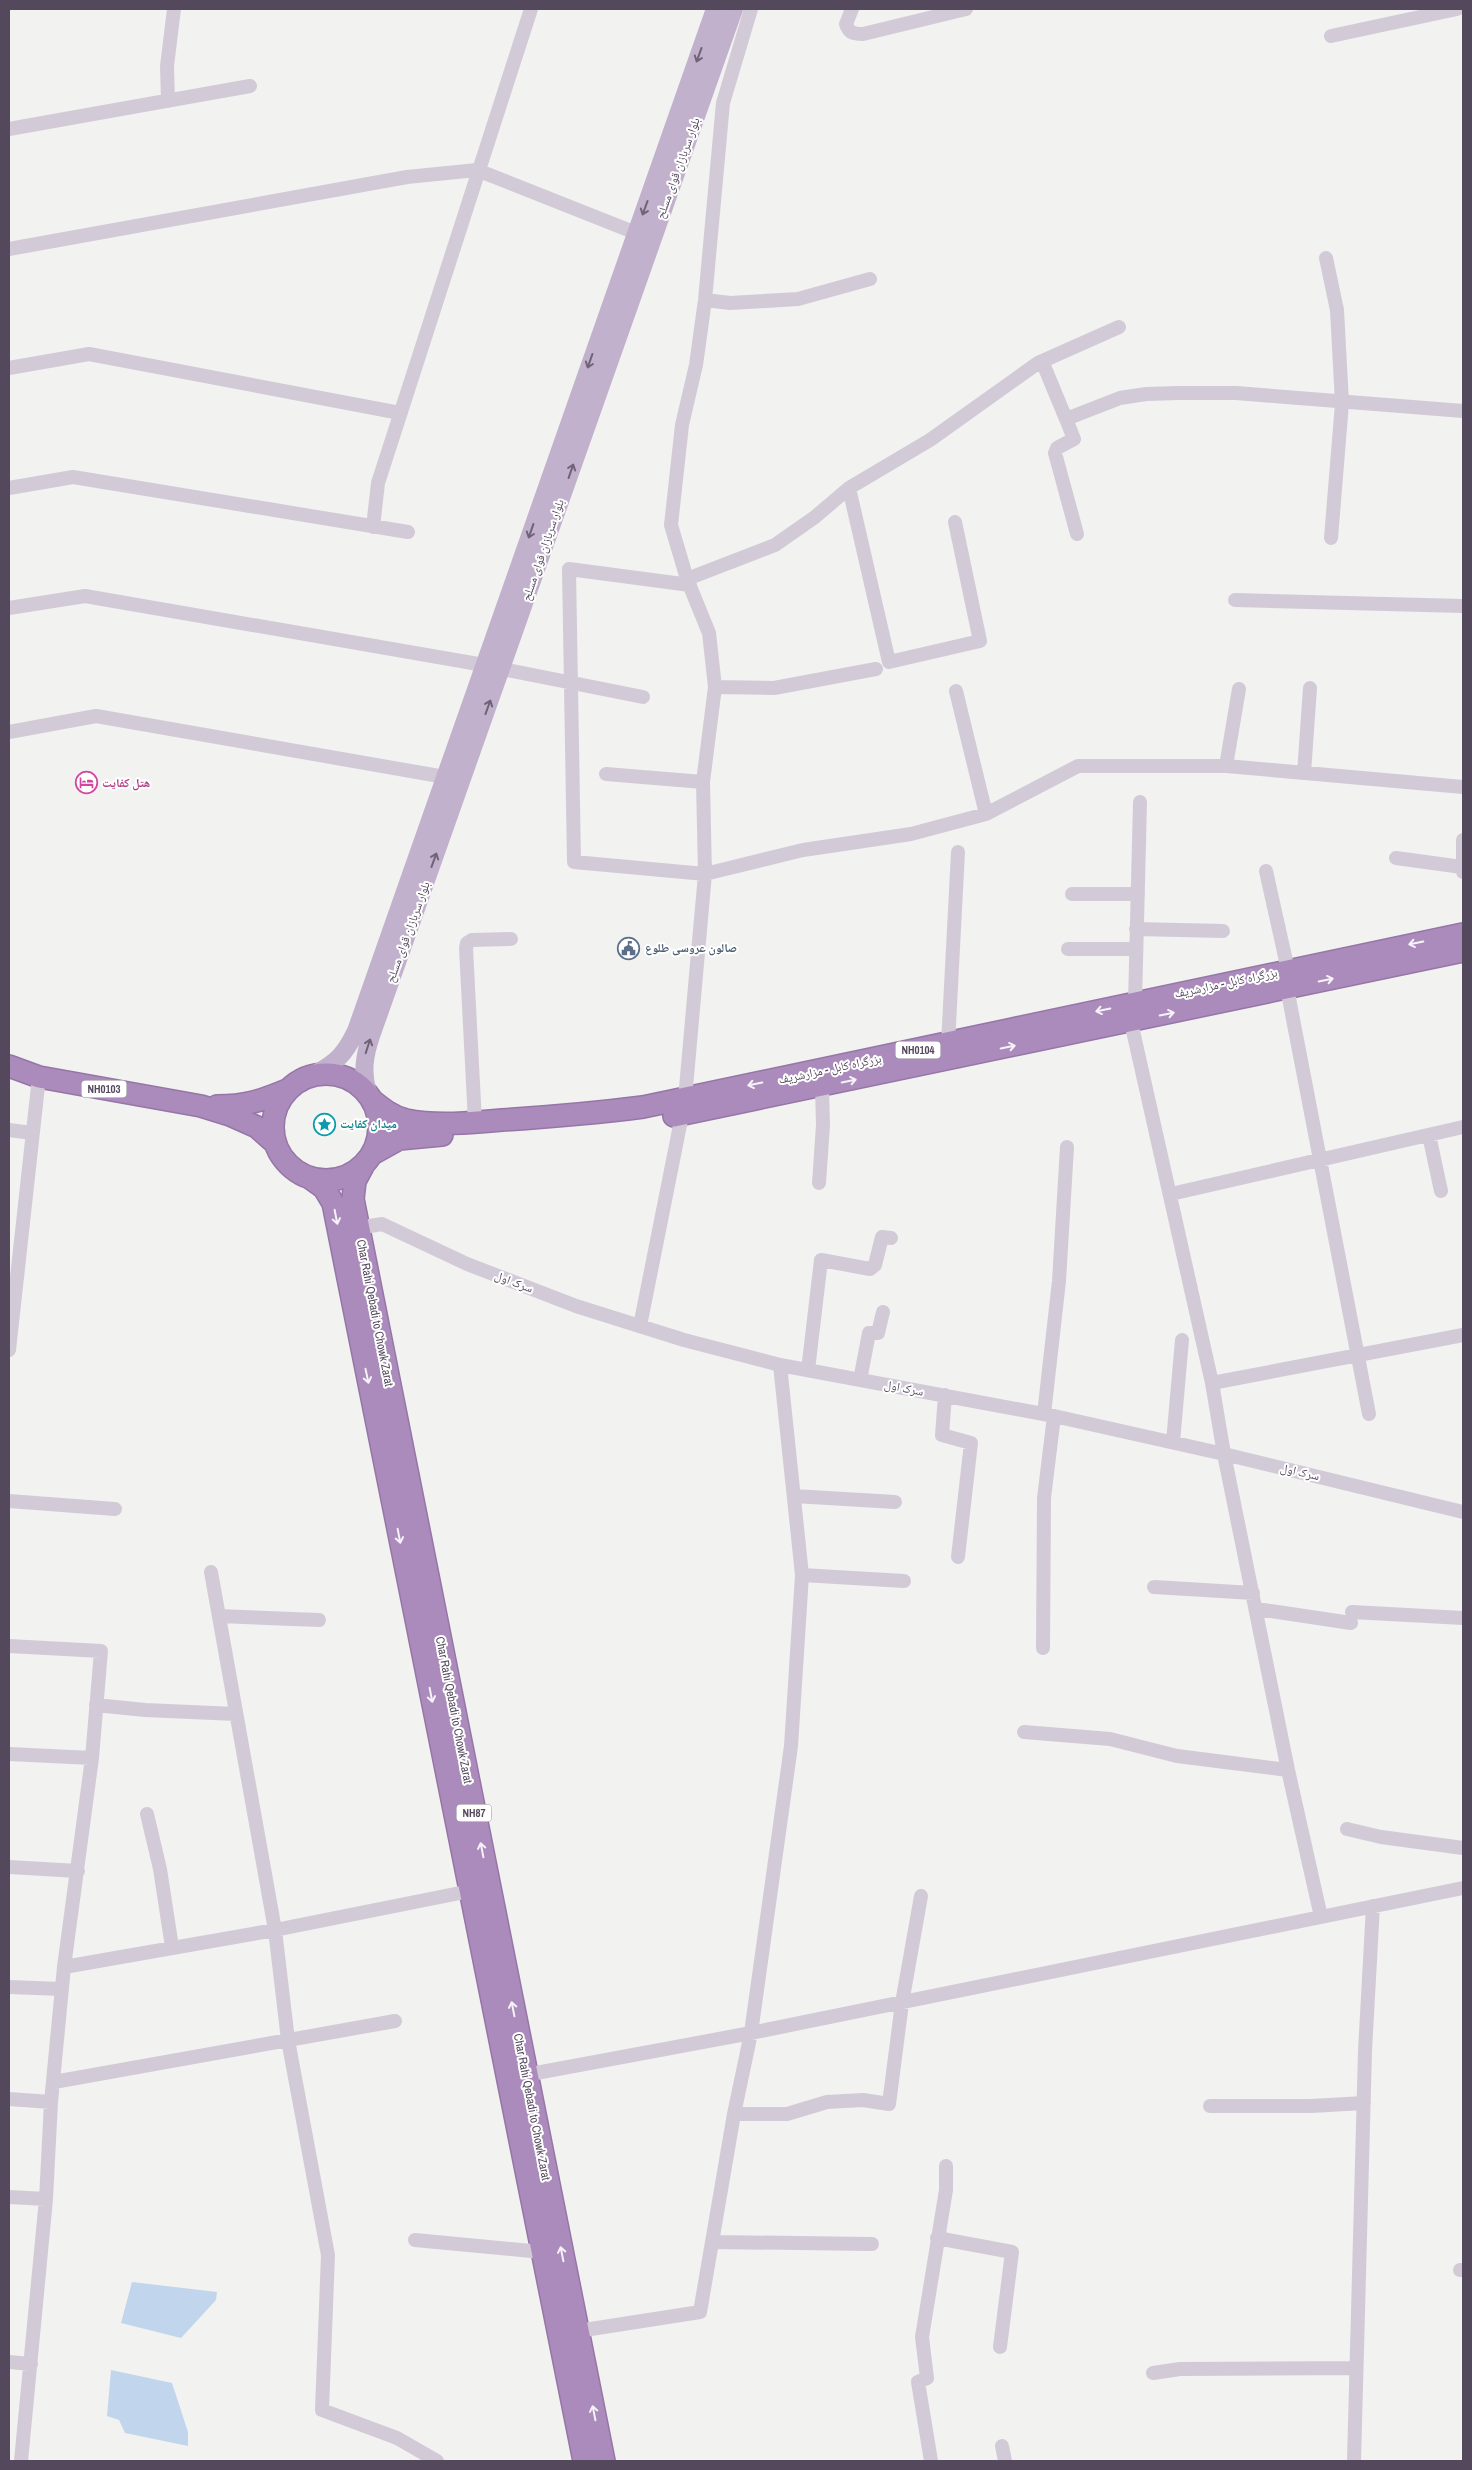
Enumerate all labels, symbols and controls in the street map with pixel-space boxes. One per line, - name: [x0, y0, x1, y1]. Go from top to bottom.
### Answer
- one-way arrow: [694, 46, 703, 62]
- street label: بلوار سربازان قوای مسلح: [652, 115, 704, 221]
- one-way arrow: [640, 200, 649, 215]
- one-way arrow: [585, 353, 594, 368]
- one-way arrow: [567, 463, 576, 479]
- street label: بلوار سربازان قوای مسلح: [518, 497, 568, 603]
- one-way arrow: [526, 523, 535, 538]
- one-way arrow: [484, 699, 493, 715]
- hotel icon: هتل کفایت: [74, 771, 98, 795]
- place label: هتل کفایت: [102, 775, 150, 791]
- one-way arrow: [430, 852, 439, 868]
- street label: بلوار سربازان قوای مسلح: [382, 879, 434, 985]
- public building icon: صالون عروسی طلوع: [617, 936, 641, 960]
- one-way arrow: [1408, 939, 1424, 949]
- place label: صالون عروسی طلوع: [645, 940, 737, 956]
- street label: بزرگراه کابل - مزارشریف: [1173, 964, 1279, 1002]
- one-way arrow: [1318, 974, 1334, 984]
- one-way arrow: [1095, 1006, 1111, 1015]
- one-way arrow: [1159, 1009, 1175, 1018]
- one-way arrow: [363, 1038, 373, 1054]
- road number: NH0104: [896, 1042, 940, 1058]
- one-way arrow: [1000, 1042, 1016, 1052]
- street label: بزرگراه کابل - مزارشریف: [777, 1050, 883, 1088]
- one-way arrow: [841, 1076, 857, 1085]
- road number: NH0103: [82, 1080, 126, 1098]
- one-way arrow: [748, 1080, 764, 1089]
- place icon: میدان کفایت: [312, 1112, 336, 1136]
- place label: میدان کفایت: [340, 1116, 397, 1132]
- one-way arrow: [331, 1208, 341, 1224]
- street label: Char Rahi Qebadi to Chowk Zarat: [353, 1238, 397, 1388]
- street label: سرک اول: [493, 1267, 536, 1297]
- one-way arrow: [363, 1368, 372, 1384]
- street label: سرک اول: [883, 1376, 925, 1400]
- street label: سرک اول: [1279, 1460, 1321, 1484]
- one-way arrow: [395, 1527, 404, 1543]
- street label: Char Rahi Qebadi to Chowk Zarat: [432, 1635, 476, 1785]
- one-way arrow: [427, 1686, 436, 1702]
- road number: NH87: [456, 1805, 492, 1822]
- one-way arrow: [476, 1842, 486, 1858]
- one-way arrow: [508, 2001, 517, 2017]
- street label: Char Rahi Qebadi to Chowk Zarat: [510, 2032, 554, 2182]
- one-way arrow: [557, 2247, 566, 2263]
- one-way arrow: [589, 2406, 599, 2422]

